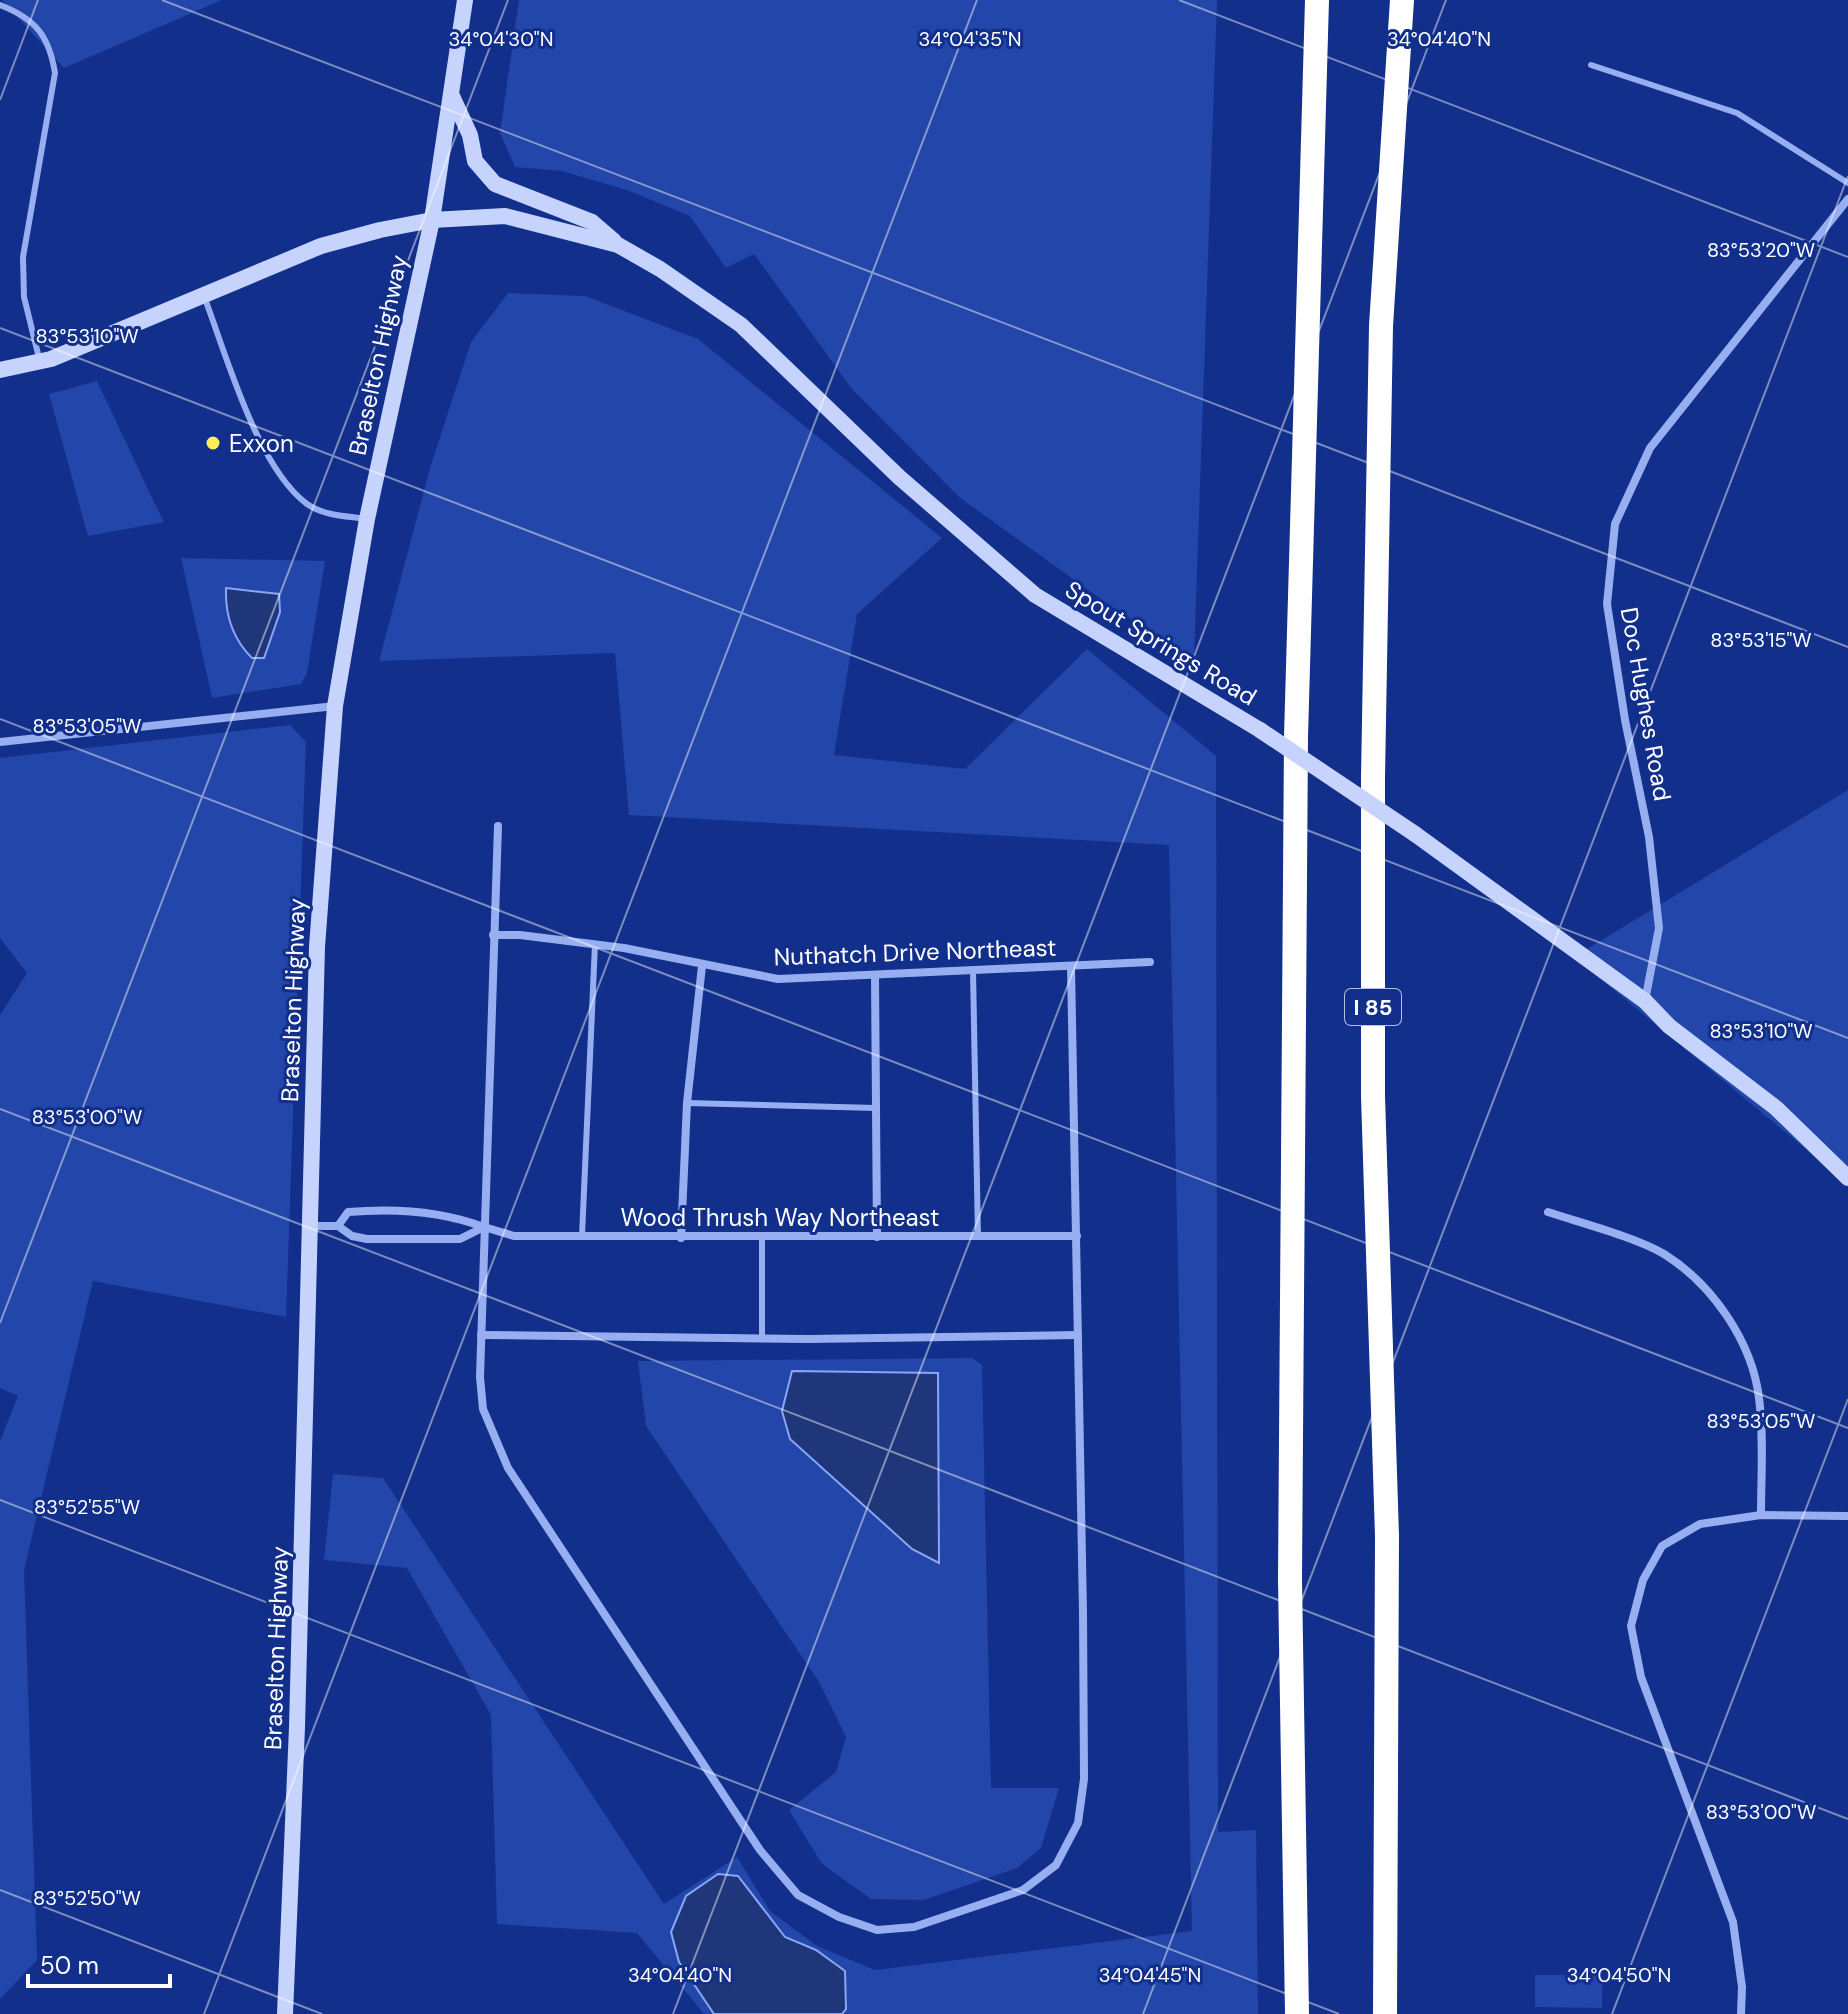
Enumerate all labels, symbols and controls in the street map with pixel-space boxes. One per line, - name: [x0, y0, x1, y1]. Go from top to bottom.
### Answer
- text: 34°04'30"N: [449, 26, 553, 52]
- text: 34°04'35"N: [918, 26, 1022, 52]
- text: 34°04'40"N: [1387, 26, 1491, 52]
- text: 83°53'20"W: [1707, 237, 1815, 263]
- street label: Braselton Highway: [342, 252, 414, 458]
- text: 83°53'10"W: [35, 323, 139, 349]
- place label: Exxon: [229, 428, 294, 459]
- marker: Exxon: [204, 434, 222, 452]
- street label: Spout Springs Road: [1060, 574, 1262, 712]
- street label: Doc Hughes Road: [1614, 605, 1678, 803]
- text: 83°53'15"W: [1710, 627, 1812, 653]
- text: 83°53'05"W: [33, 713, 141, 739]
- street label: Braselton Highway: [274, 897, 312, 1103]
- street label: Nuthatch Drive Northeast: [773, 932, 1057, 972]
- road number: I 85: [1345, 989, 1401, 1025]
- text: 83°53'10"W: [1709, 1018, 1813, 1044]
- text: 83°53'00"W: [32, 1104, 142, 1130]
- street label: Wood Thrush Way Northeast: [620, 1202, 940, 1233]
- text: 83°53'05"W: [1707, 1408, 1815, 1434]
- text: 83°52'55"W: [34, 1494, 140, 1520]
- street label: Braselton Highway: [257, 1545, 295, 1751]
- text: 83°53'00"W: [1706, 1799, 1816, 1825]
- text: 83°52'50"W: [33, 1885, 141, 1911]
- scale bar: [28, 1938, 170, 1988]
- text: 50 m: [40, 1950, 99, 1981]
- text: 34°04'40"N: [628, 1962, 732, 1988]
- text: 34°04'45"N: [1099, 1962, 1201, 1988]
- text: 34°04'50"N: [1567, 1962, 1671, 1988]

